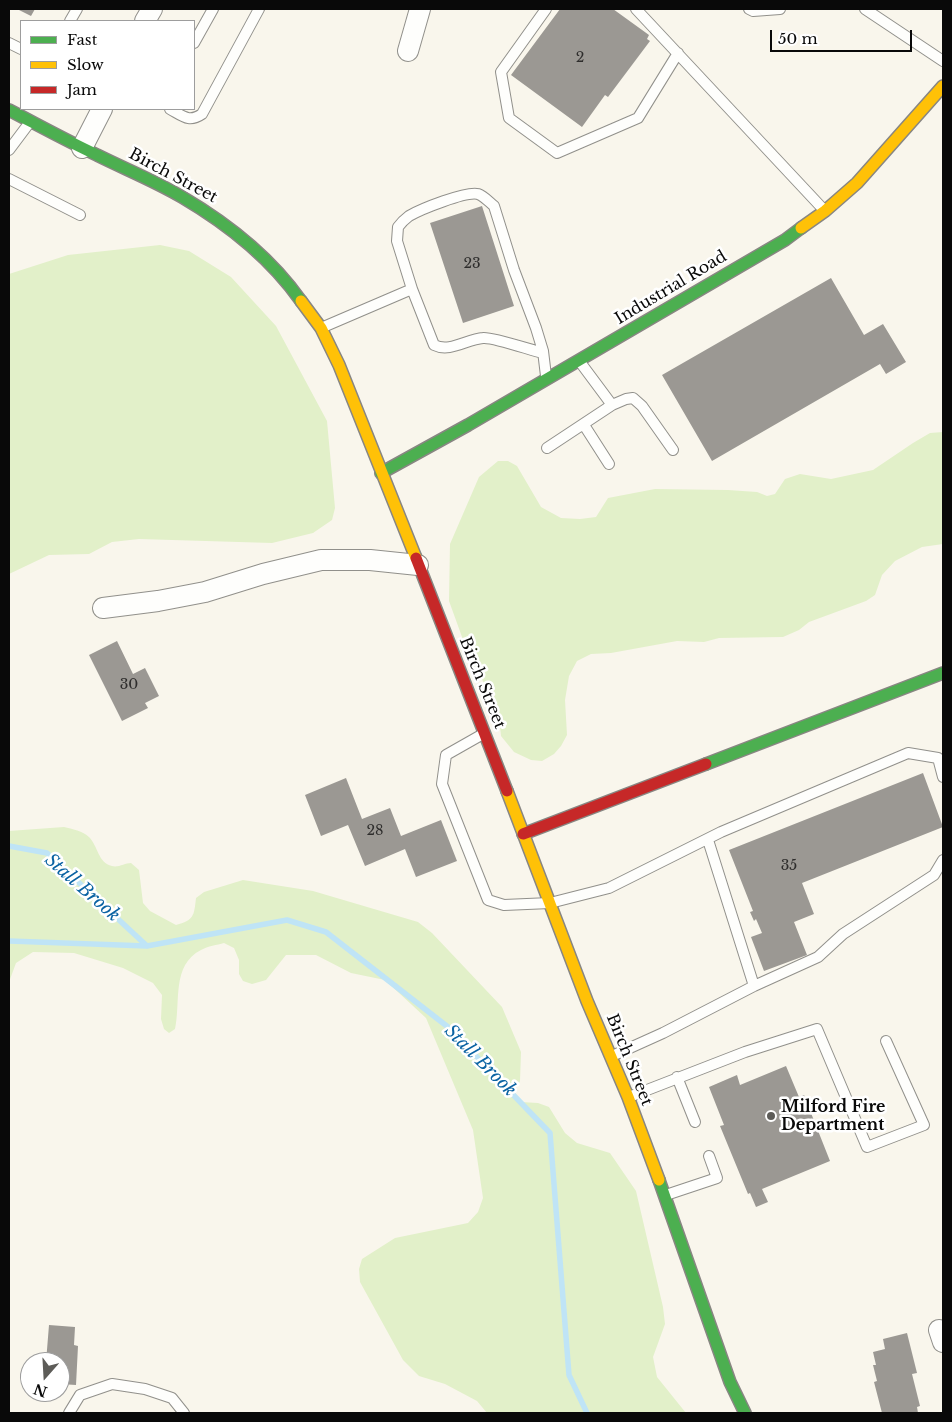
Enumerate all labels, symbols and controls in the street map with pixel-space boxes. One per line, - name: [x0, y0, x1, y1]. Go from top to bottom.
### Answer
- legend: [20, 20, 195, 110]
- scale bar: [772, 20, 914, 52]
- text: 50 m: [778, 29, 818, 48]
- text: Fast: [67, 30, 97, 49]
- house number: 2: [576, 50, 584, 66]
- text: Slow: [67, 55, 104, 74]
- text: Jam: [67, 80, 97, 99]
- street label: Birch Street: [125, 145, 221, 207]
- street label: Industrial Road: [612, 247, 730, 329]
- house number: 23: [463, 256, 481, 272]
- street label: Birch Street: [455, 634, 509, 732]
- house number: 30: [120, 677, 138, 693]
- house number: 28: [366, 823, 384, 839]
- water label: Stall Brook: [40, 849, 124, 927]
- house number: 35: [781, 858, 797, 874]
- street label: Birch Street: [602, 1011, 656, 1109]
- water label: Stall Brook: [440, 1021, 520, 1101]
- place label: Milford Fire Department: [781, 1097, 885, 1135]
- marker: Milford Fire Department: [765, 1110, 777, 1122]
- north arrow: [20, 1352, 70, 1402]
- text: N: [31, 1380, 50, 1401]

